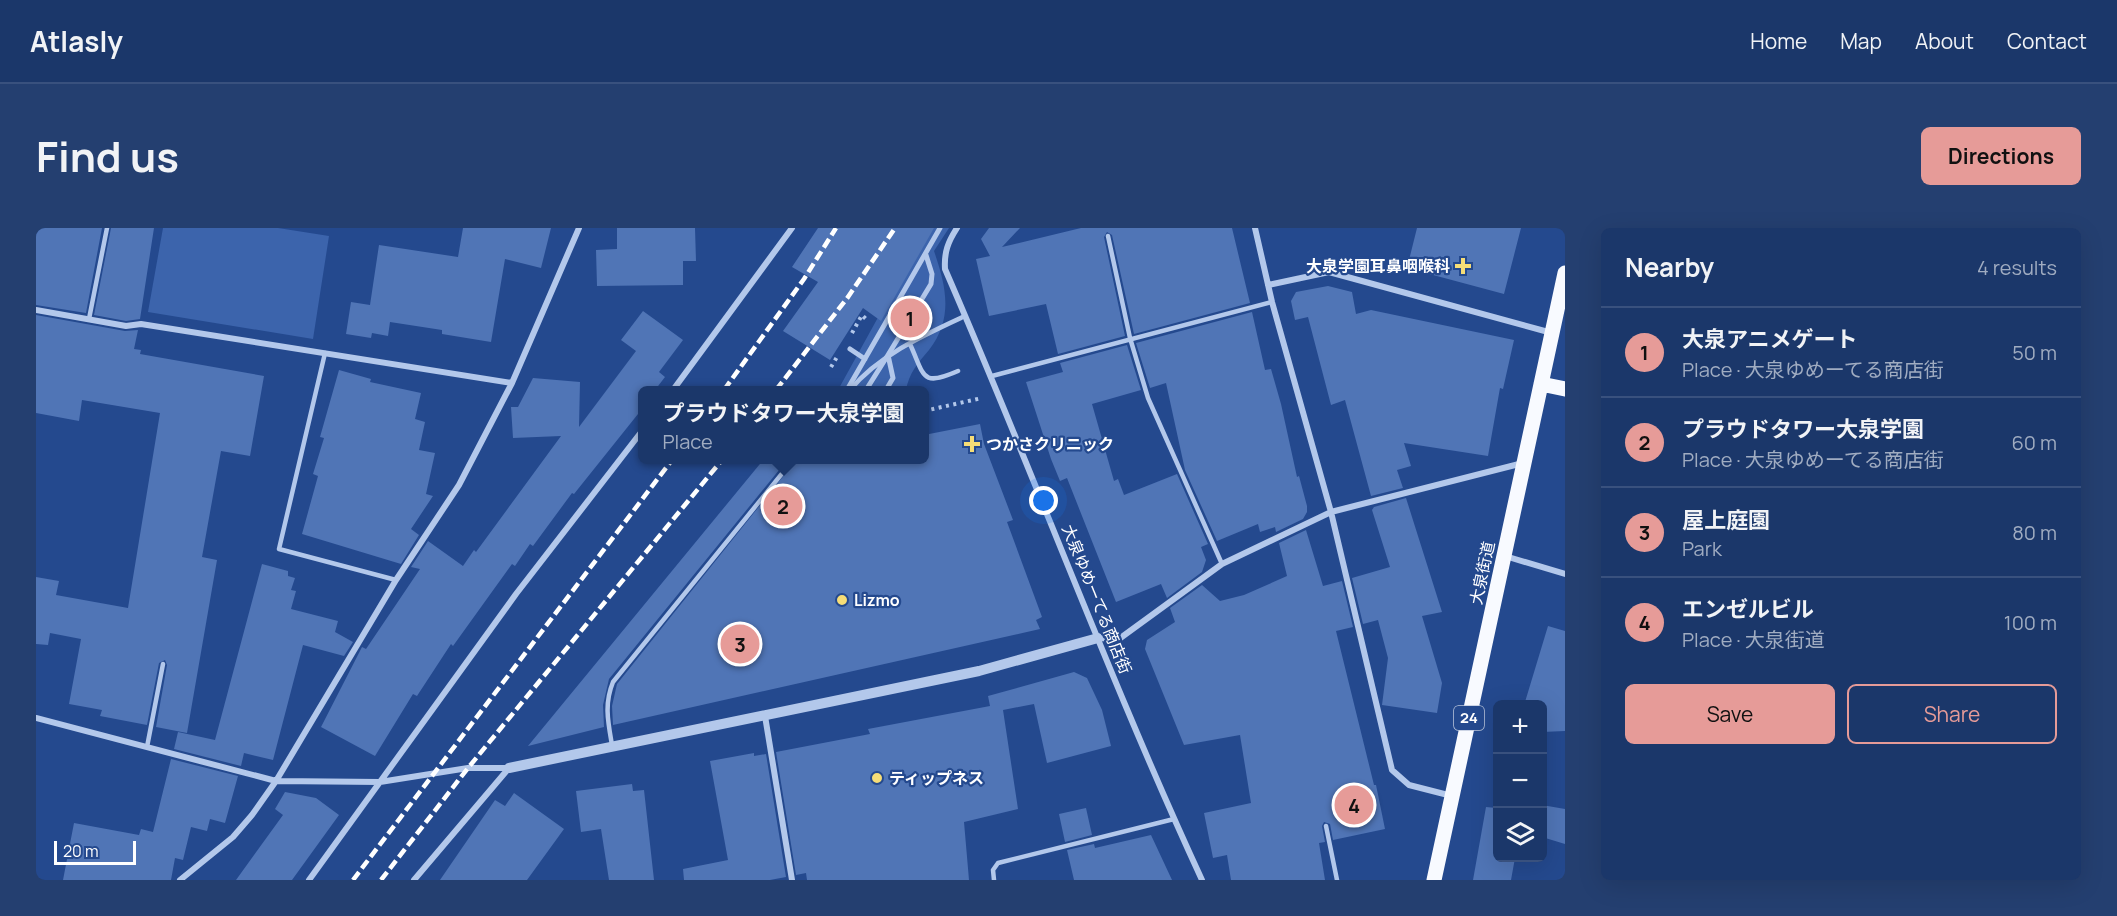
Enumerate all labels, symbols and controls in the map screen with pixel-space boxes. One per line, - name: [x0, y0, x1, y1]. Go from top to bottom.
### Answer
- text: Atlasly: [30, 22, 123, 60]
- text: Home: [1750, 27, 1807, 55]
- text: Map: [1840, 27, 1882, 55]
- text: About: [1915, 27, 1974, 55]
- text: Contact: [2007, 27, 2087, 55]
- text: Find us: [36, 127, 179, 185]
- button: Directions: [1921, 127, 2081, 185]
- text: Nearby: [1625, 249, 1714, 285]
- text: 4 results: [1977, 254, 2057, 281]
- place label: 大泉学園耳鼻咽喉科: [1306, 255, 1450, 277]
- marker: 大泉学園耳鼻咽喉科: [1454, 257, 1472, 275]
- pin: 1: [890, 296, 930, 340]
- text: 大泉アニメゲート: [1682, 324, 1858, 354]
- text: 1: [1640, 339, 1649, 366]
- text: 50 m: [2012, 339, 2057, 366]
- text: Place · 大泉ゆめーてる商店街: [1682, 356, 1944, 383]
- popup: [638, 386, 929, 464]
- text: プラウドタワー大泉学園: [662, 398, 905, 428]
- text: プラウドタワー大泉学園: [1682, 414, 1924, 444]
- text: Place: [662, 428, 713, 455]
- text: 2: [1639, 429, 1650, 456]
- text: 60 m: [2011, 429, 2057, 456]
- place label: つかさクリニック: [986, 433, 1114, 455]
- marker: つかさクリニック: [963, 435, 981, 453]
- text: Place · 大泉ゆめーてる商店街: [1682, 446, 1944, 473]
- pin: 2: [764, 484, 802, 528]
- your location: [1029, 486, 1058, 515]
- text: 屋上庭園: [1682, 505, 1770, 535]
- text: 3: [1639, 519, 1650, 546]
- text: 80 m: [2012, 519, 2057, 546]
- street label: 大泉ゆめーてる商店街: [1057, 521, 1137, 677]
- text: Park: [1682, 535, 1722, 562]
- street label: 大泉街道: [1465, 539, 1499, 607]
- place label: Lizmo: [854, 589, 900, 611]
- marker: Lizmo: [835, 593, 849, 607]
- text: エンゼルビル: [1682, 594, 1814, 624]
- text: 4: [1638, 609, 1651, 636]
- text: 100 m: [2004, 609, 2057, 636]
- pin: 3: [720, 622, 760, 666]
- text: Place · 大泉街道: [1682, 626, 1825, 653]
- button: Save: [1625, 684, 1835, 744]
- button: Share: [1847, 684, 2057, 744]
- map controls: [1493, 700, 1547, 862]
- button: +: [1493, 700, 1547, 754]
- road number: 24: [1454, 706, 1484, 730]
- button: −: [1493, 754, 1547, 808]
- place label: ティップネス: [889, 767, 984, 789]
- marker: ティップネス: [870, 771, 884, 785]
- pin: 4: [1334, 782, 1374, 828]
- button: layers: [1493, 808, 1547, 862]
- scale bar: [54, 838, 136, 866]
- text: 20 m: [63, 840, 99, 862]

